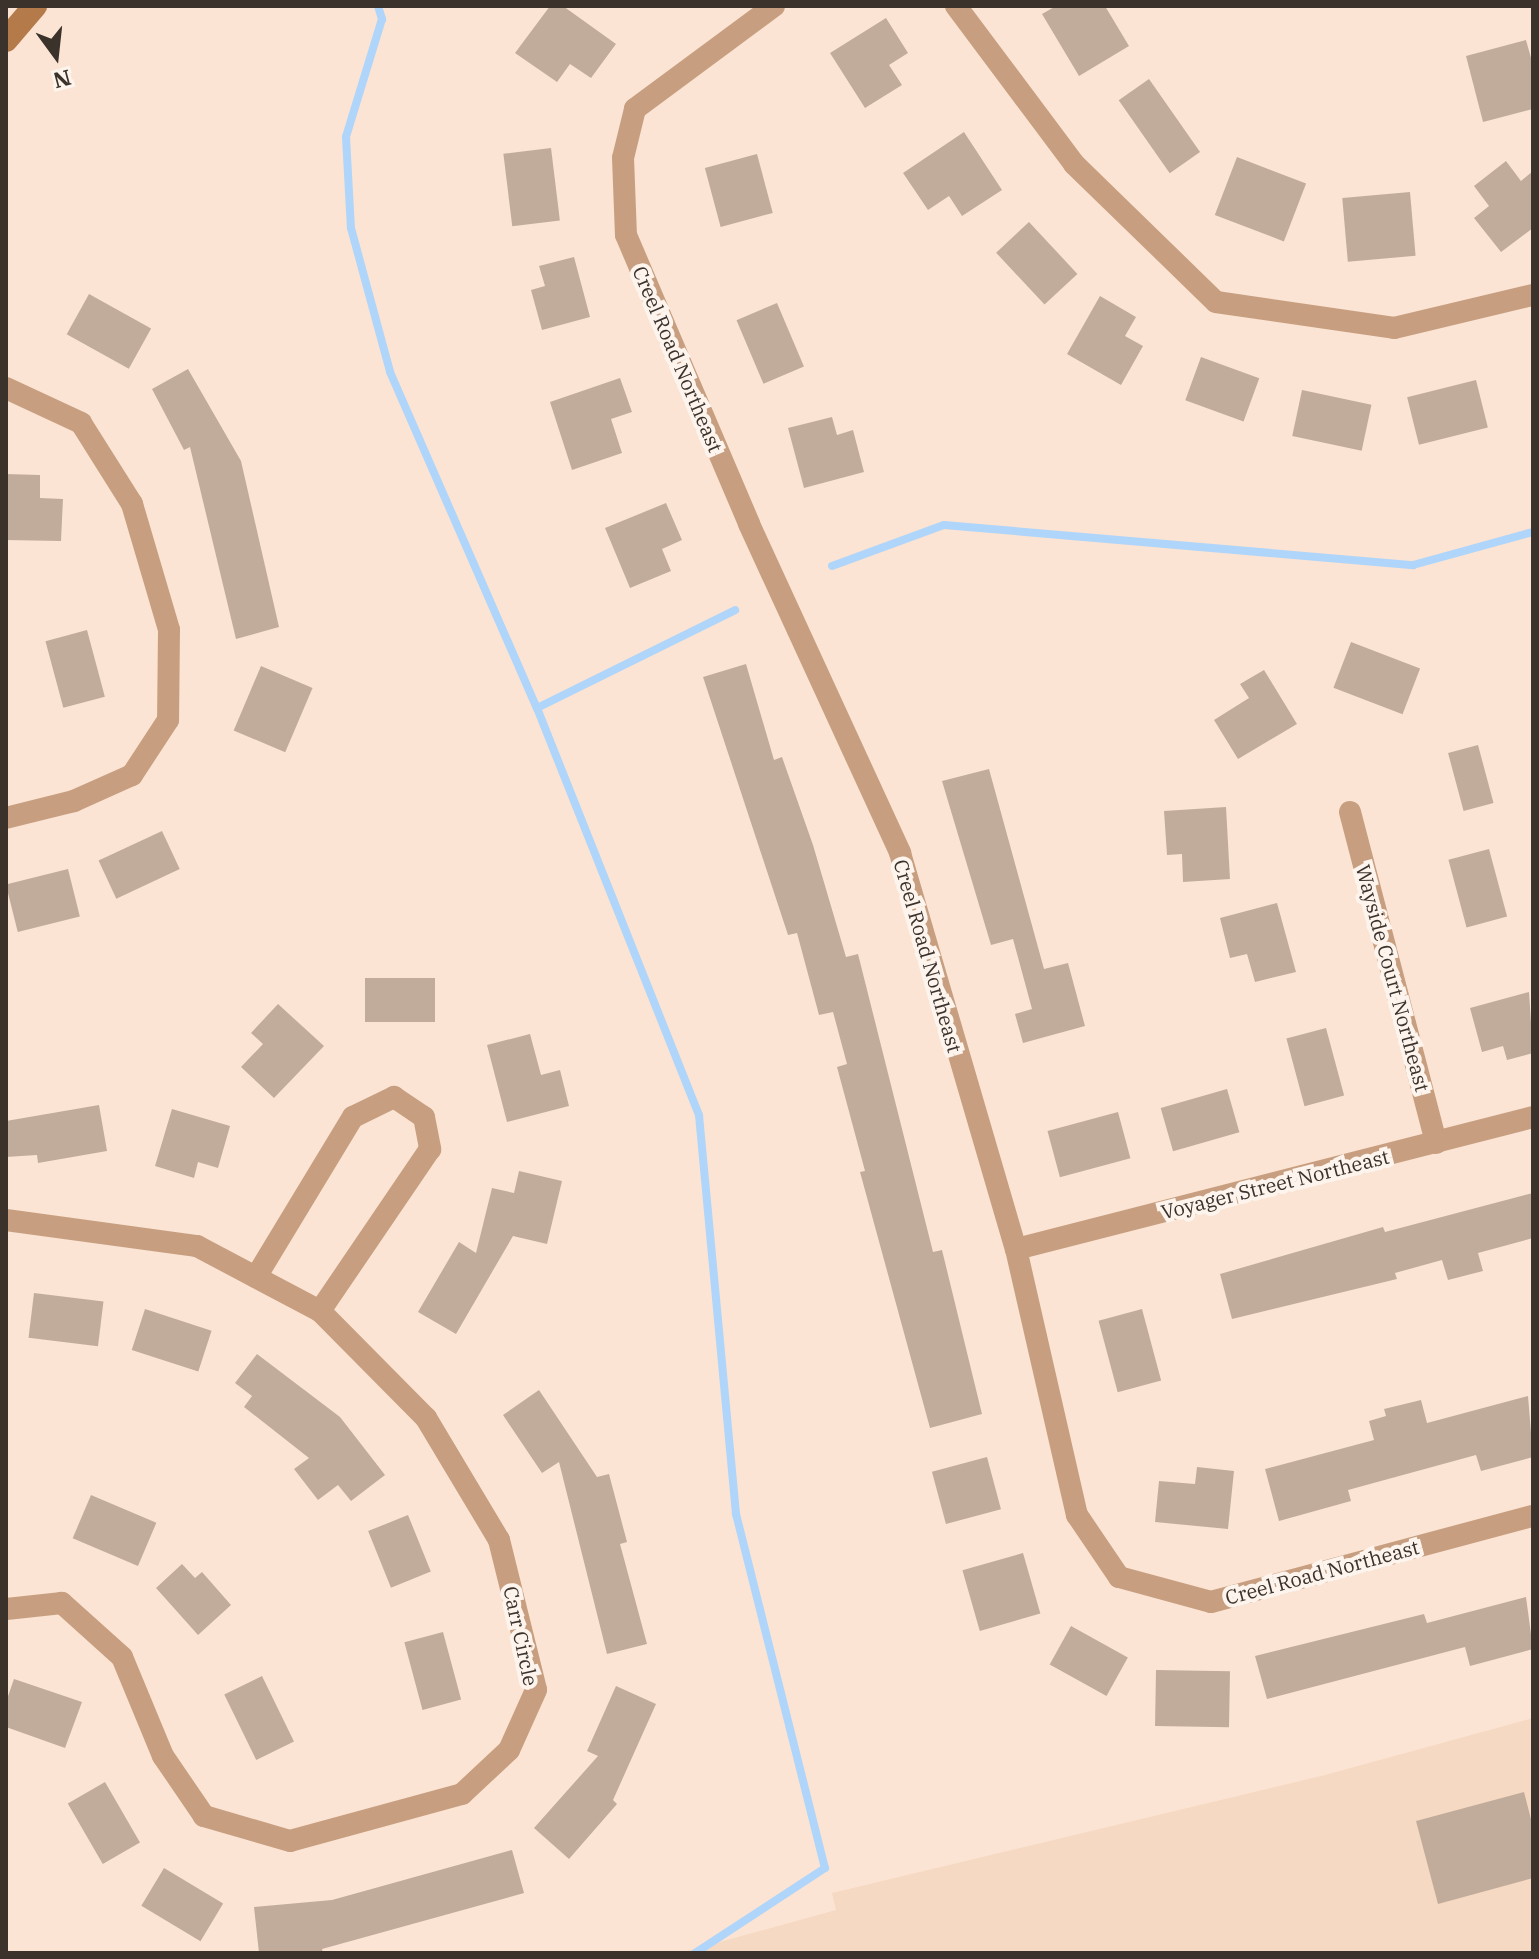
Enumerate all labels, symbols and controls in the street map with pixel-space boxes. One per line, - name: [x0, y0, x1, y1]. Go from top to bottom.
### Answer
- north arrow: [16, 16, 96, 96]
- text: N: [50, 63, 75, 96]
- street label: Creel Road Northeast: [628, 262, 728, 456]
- street label: Creel Road Northeast: [889, 857, 967, 1055]
- street label: Wayside Court Northeast: [1351, 862, 1435, 1094]
- street label: Voyager Street Northeast: [1158, 1144, 1392, 1224]
- street label: Creel Road Northeast: [1222, 1535, 1422, 1609]
- street label: Carr Circle: [499, 1584, 543, 1688]

